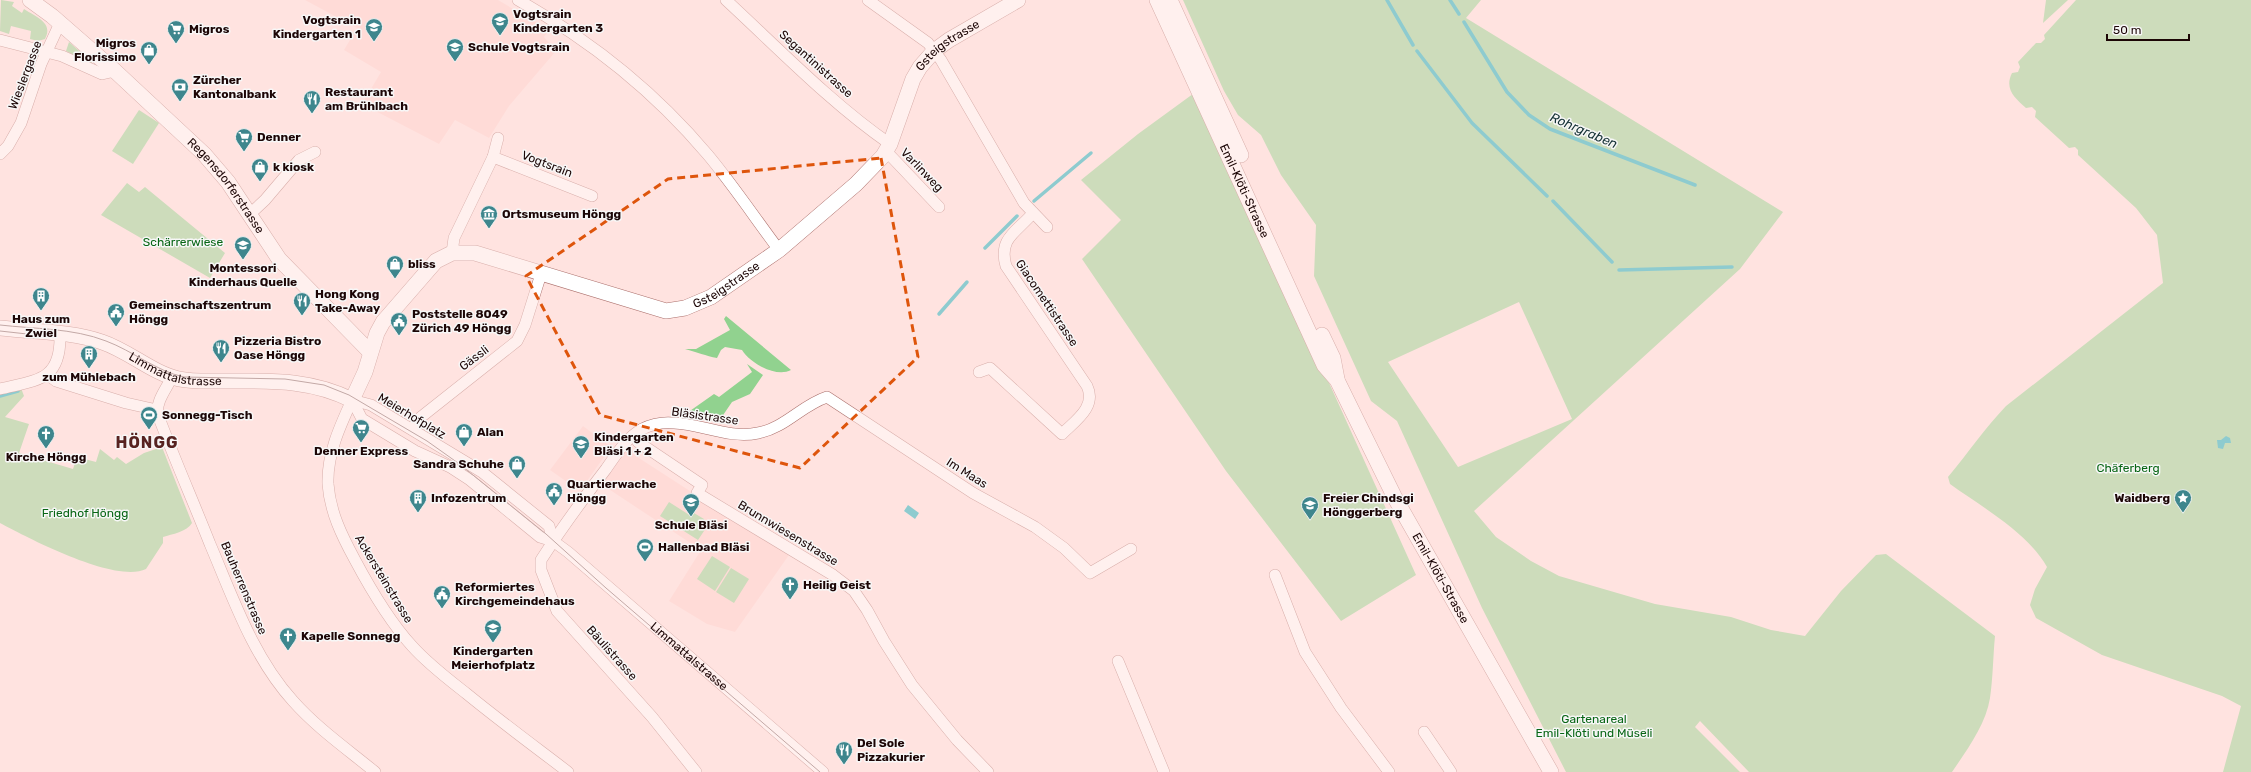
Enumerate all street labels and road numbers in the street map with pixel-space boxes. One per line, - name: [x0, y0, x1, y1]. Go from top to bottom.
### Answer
- street label: Gsteigstrasse: [913, 17, 982, 74]
- street label: Segantinistrasse: [776, 27, 856, 101]
- street label: Wieslergasse: [6, 39, 45, 111]
- street label: Regensdorferstrasse: [185, 135, 267, 236]
- street label: Emil-Klöti-Strasse: [1217, 142, 1272, 240]
- street label: Varlinweg: [898, 145, 946, 195]
- street label: Vogtsrain: [520, 148, 574, 180]
- street label: Giacomettistrasse: [1013, 257, 1081, 349]
- street label: Gsteigstrasse: [691, 258, 763, 311]
- street label: Gässli: [457, 342, 491, 373]
- street label: Limmattalstrasse: [126, 349, 222, 388]
- street label: Meierhofplatz: [376, 390, 448, 442]
- street label: Bläsistrasse: [671, 404, 740, 428]
- street label: Im Maas: [944, 455, 990, 491]
- street label: Brunnwiesenstrasse: [735, 498, 841, 569]
- street label: Emil-Klöti-Strasse: [1409, 530, 1472, 626]
- street label: Ackersteinstrasse: [352, 532, 416, 626]
- street label: Bauherrenstrasse: [218, 539, 270, 637]
- street label: Limmattalstrasse: [648, 619, 731, 694]
- street label: Bäulistrasse: [584, 623, 640, 683]

